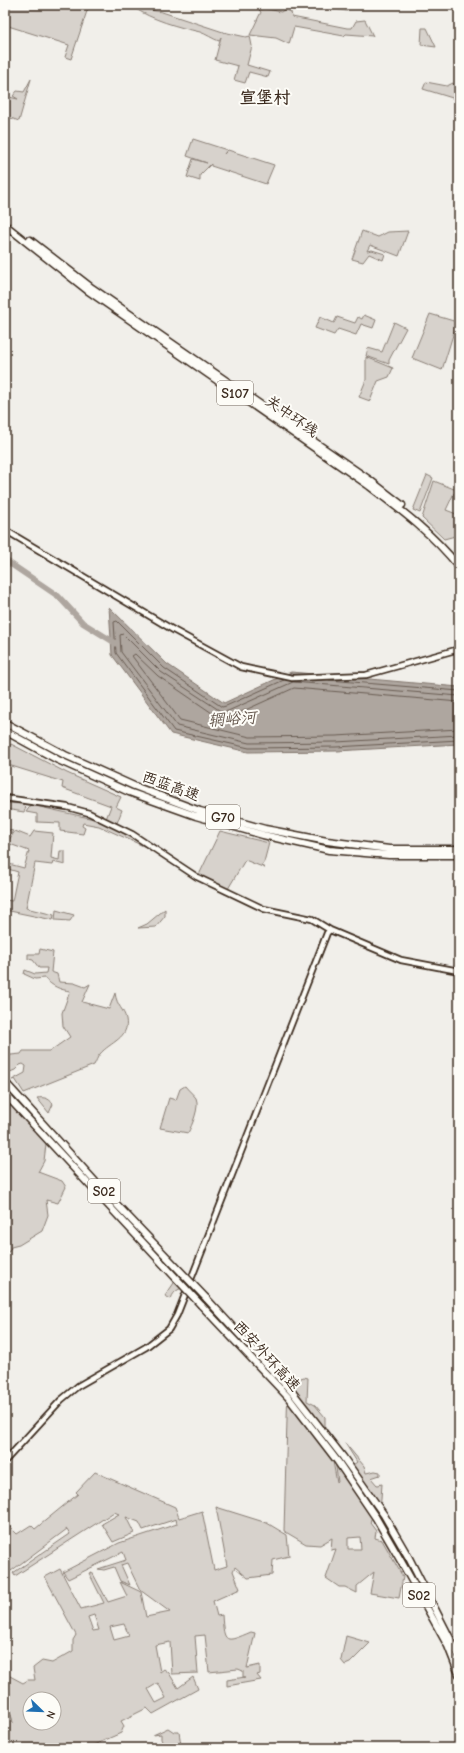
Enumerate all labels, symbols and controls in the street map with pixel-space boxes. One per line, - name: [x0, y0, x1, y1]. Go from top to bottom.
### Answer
- district label: 宣堡村: [240, 88, 291, 107]
- road number: S107: [217, 381, 253, 405]
- street label: 关中环线: [262, 391, 322, 441]
- water label: 辋峪河: [207, 708, 260, 730]
- street label: 西蓝高速: [140, 767, 202, 805]
- road number: G70: [206, 805, 240, 829]
- road number: S02: [88, 1179, 120, 1203]
- street label: 西安外环高速: [230, 1317, 304, 1395]
- road number: S02: [403, 1583, 435, 1607]
- north arrow: [22, 1691, 62, 1731]
- text: N: [43, 1709, 58, 1721]

